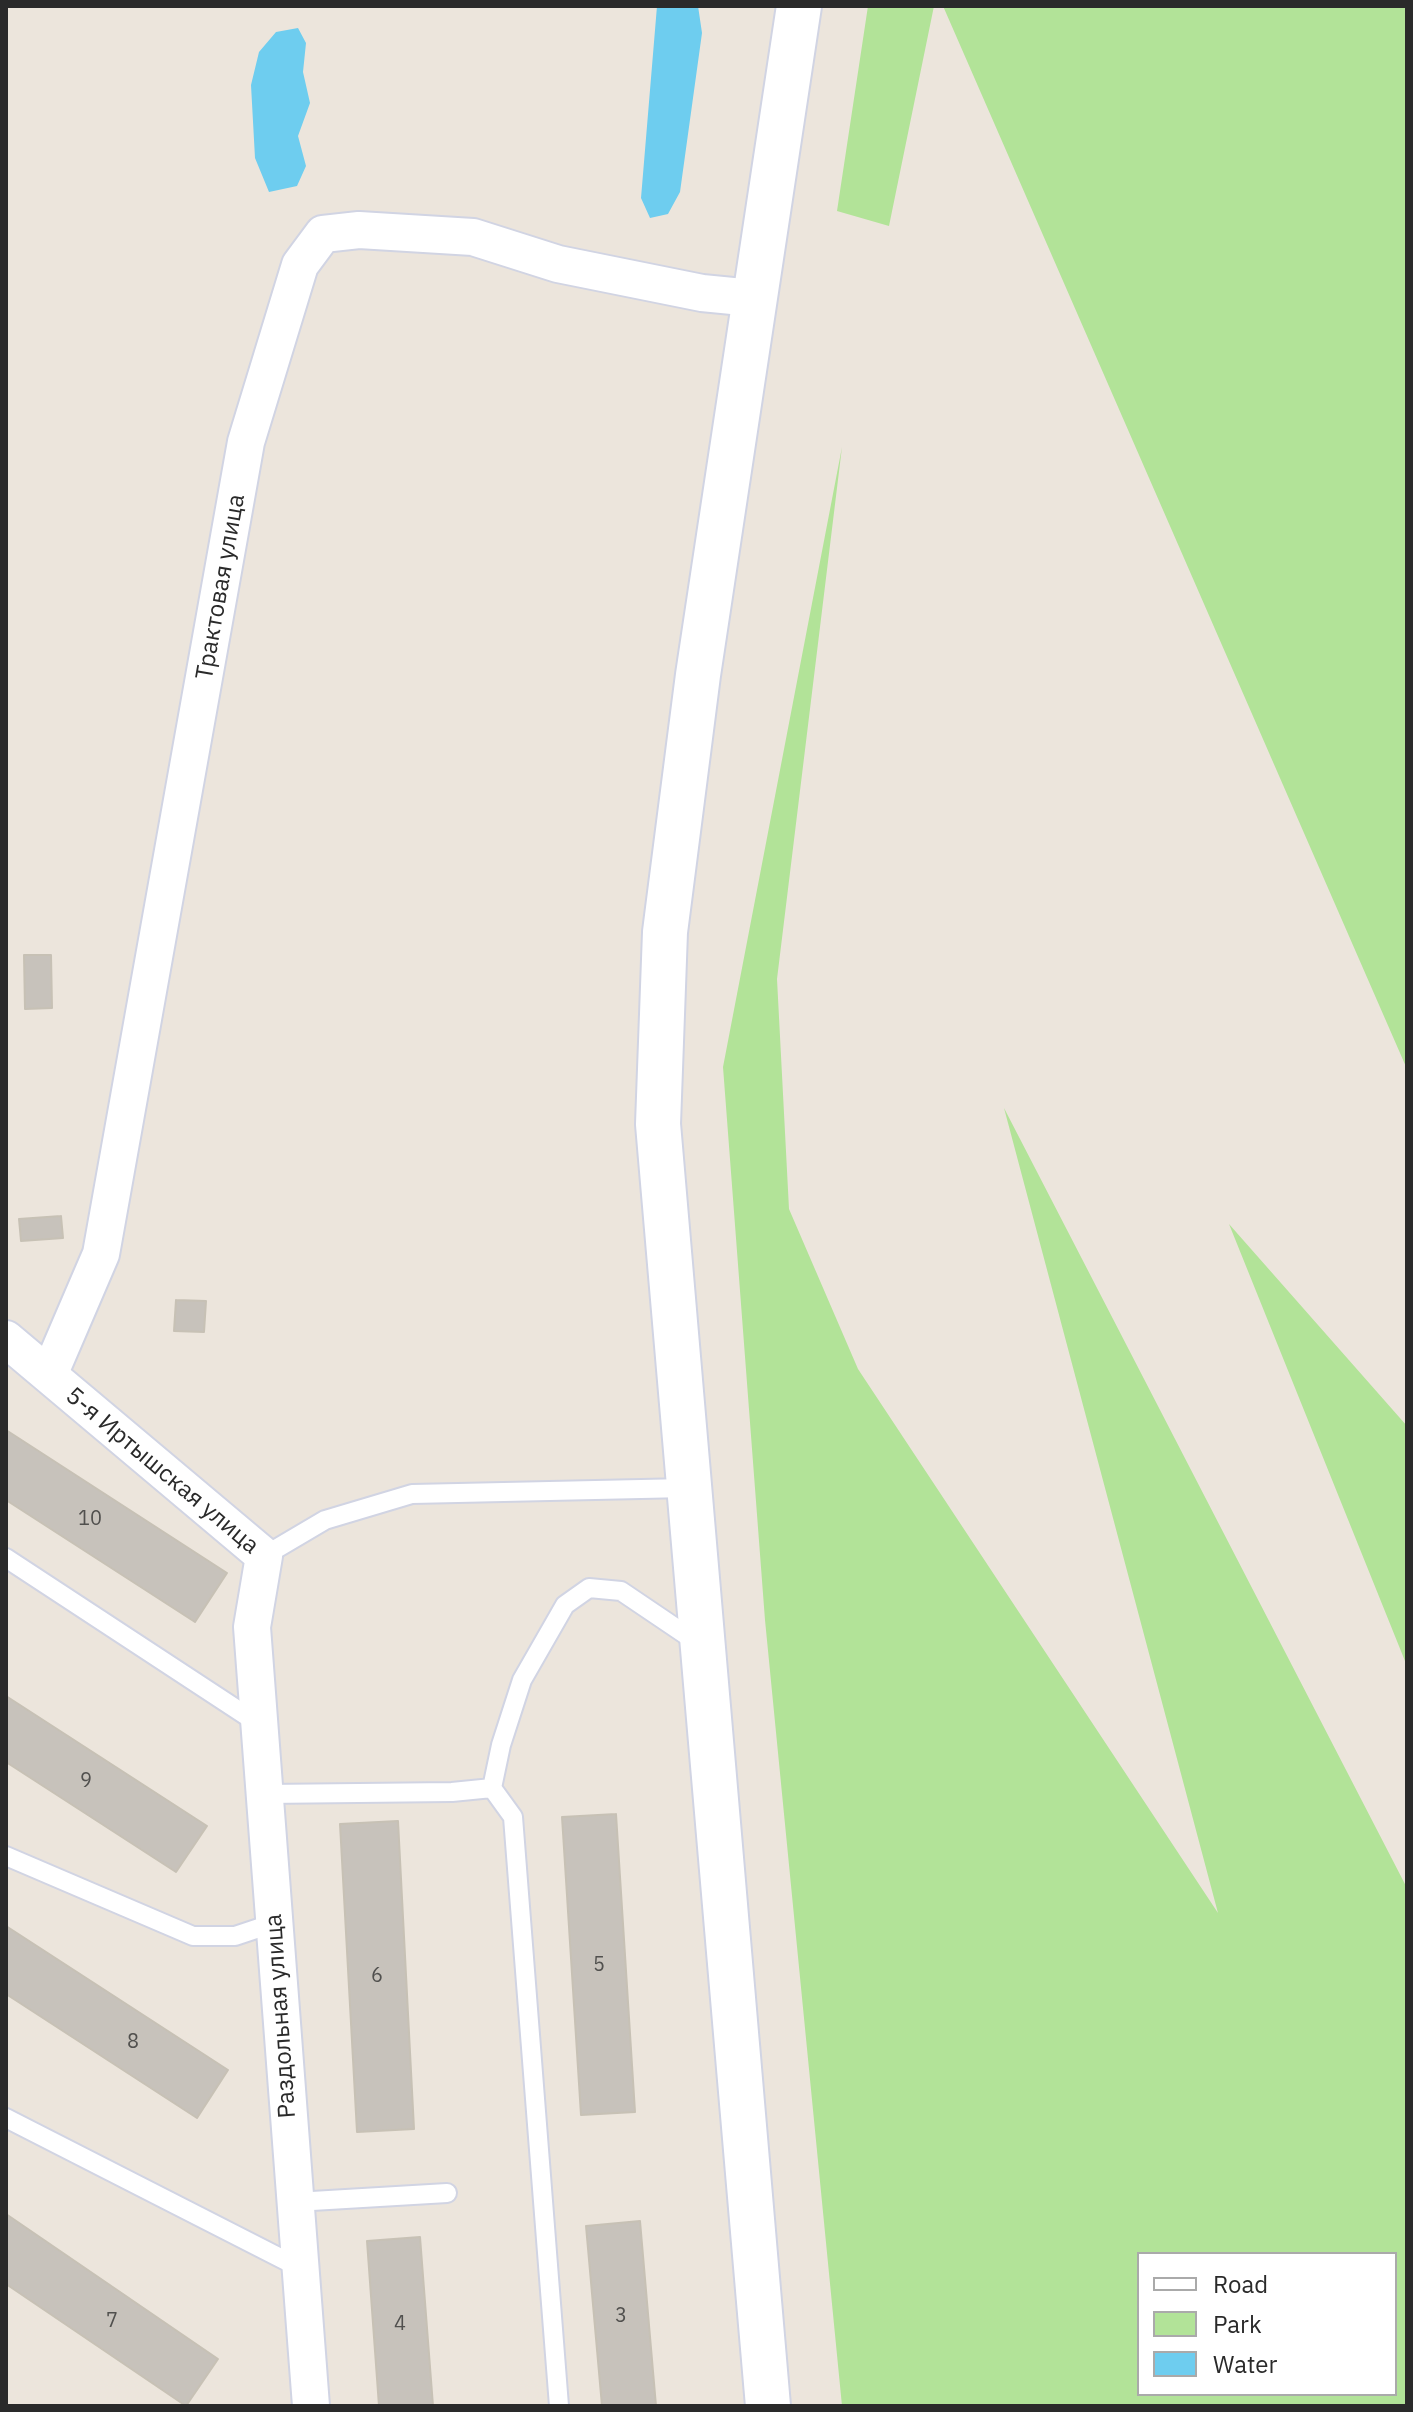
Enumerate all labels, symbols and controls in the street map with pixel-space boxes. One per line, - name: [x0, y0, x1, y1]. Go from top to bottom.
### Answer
- street label: Трактовая улица: [190, 492, 252, 682]
- street label: 5-я Иртышская улица: [59, 1382, 265, 1560]
- house number: 10: [78, 1507, 102, 1531]
- house number: 9: [80, 1769, 92, 1793]
- street label: Раздольная улица: [259, 1913, 303, 2119]
- house number: 5: [593, 1953, 605, 1977]
- house number: 6: [371, 1964, 383, 1988]
- house number: 8: [127, 2030, 139, 2054]
- legend: [1137, 2252, 1397, 2396]
- text: Road: [1213, 2268, 1268, 2300]
- house number: 3: [615, 2304, 627, 2328]
- text: Park: [1213, 2308, 1262, 2340]
- house number: 7: [106, 2309, 118, 2333]
- house number: 4: [394, 2312, 406, 2336]
- text: Water: [1213, 2348, 1277, 2380]

